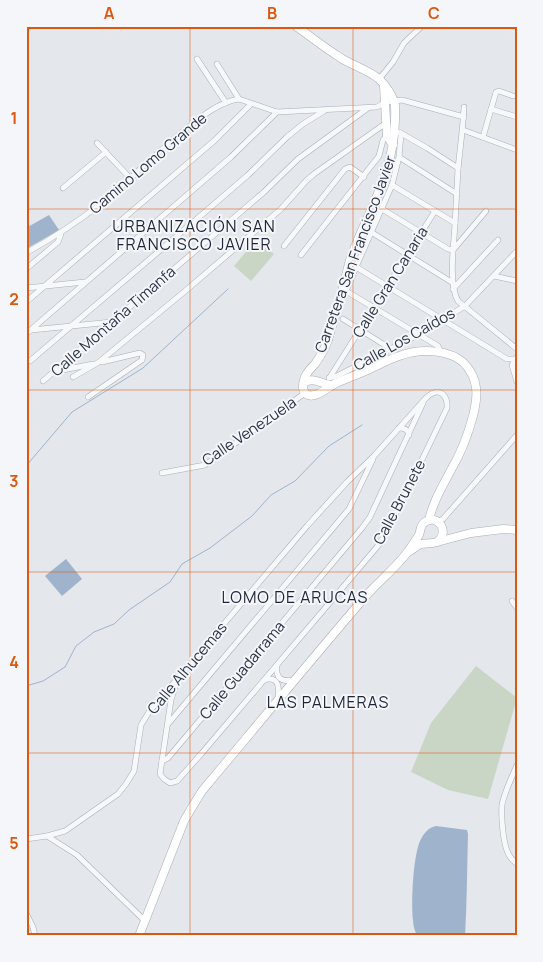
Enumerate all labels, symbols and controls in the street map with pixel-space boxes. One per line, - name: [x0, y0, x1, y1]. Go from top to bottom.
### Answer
- text: A: [104, 2, 115, 24]
- text: B: [267, 2, 277, 24]
- text: C: [428, 2, 440, 24]
- text: 1: [10, 107, 18, 129]
- street label: Camino Lomo Grande: [85, 107, 211, 218]
- street label: Carretera San Francisco Javier: [309, 152, 401, 356]
- district label: URBANIZACIÓN SAN FRANCISCO JAVIER: [112, 215, 276, 255]
- street label: Calle Gran Canaria: [347, 222, 433, 342]
- street label: Calle Montaña Timanfa: [46, 261, 180, 381]
- text: 2: [9, 288, 19, 310]
- street label: Calle Los Caídos: [349, 302, 459, 376]
- street label: Calle Venezuela: [198, 392, 300, 470]
- street label: Calle Brunete: [368, 456, 430, 548]
- text: 3: [9, 470, 19, 492]
- district label: LOMO DE ARUCAS: [222, 586, 368, 608]
- street label: Calle Guadarrama: [194, 616, 290, 724]
- street label: Calle Alhucemas: [142, 617, 232, 718]
- text: 4: [9, 651, 19, 673]
- district label: LAS PALMERAS: [267, 691, 389, 713]
- text: 5: [9, 832, 19, 854]

